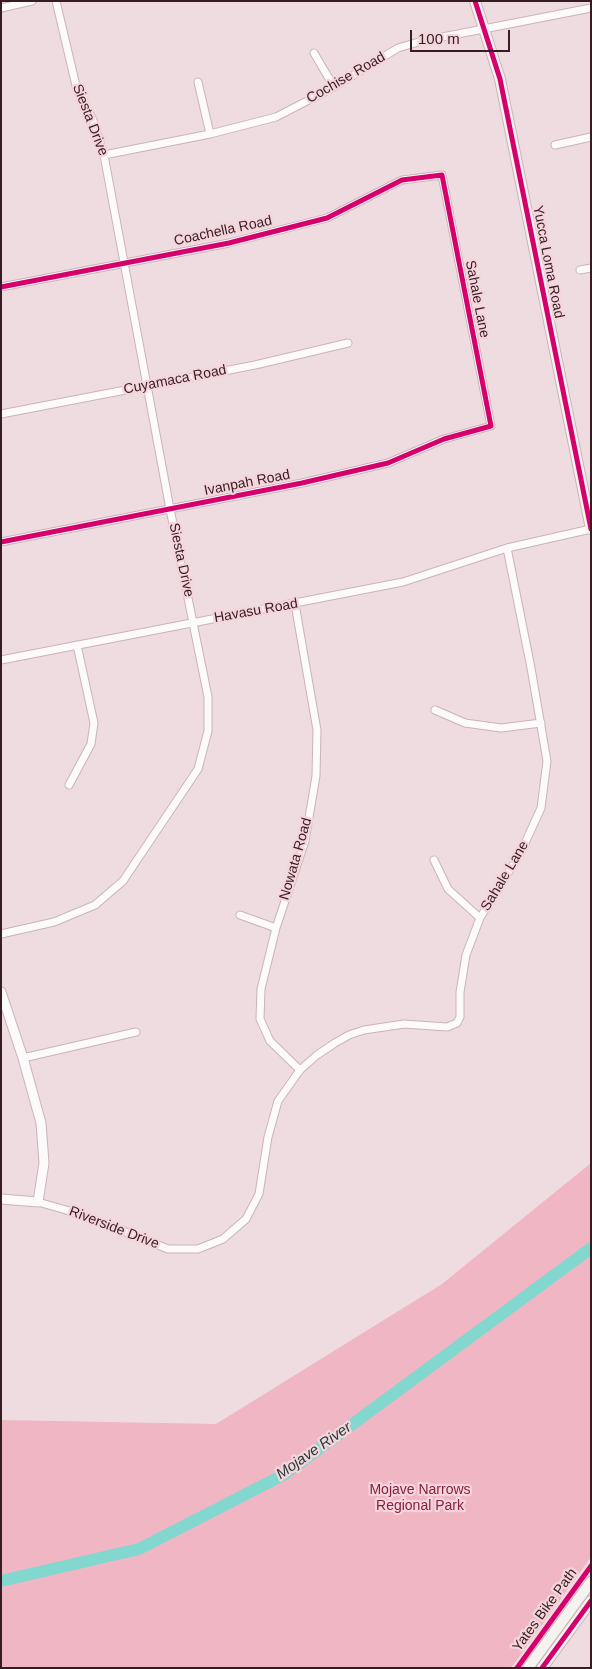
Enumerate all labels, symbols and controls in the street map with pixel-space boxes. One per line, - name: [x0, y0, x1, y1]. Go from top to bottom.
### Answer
- scale bar: [412, 20, 512, 52]
- text: 100 m: [418, 30, 460, 47]
- street label: Cochise Road: [304, 49, 388, 107]
- street label: Siesta Drive: [69, 82, 111, 158]
- street label: Yucca Loma Road: [529, 204, 567, 320]
- street label: Coachella Road: [173, 212, 273, 250]
- street label: Sahale Lane: [461, 259, 493, 339]
- street label: Cuyamaca Road: [122, 362, 228, 398]
- street label: Ivanpah Road: [203, 466, 291, 500]
- street label: Siesta Drive: [165, 521, 197, 599]
- street label: Havasu Road: [213, 595, 299, 627]
- street label: Nowata Road: [276, 816, 316, 902]
- street label: Sahale Lane: [478, 838, 532, 914]
- street label: Riverside Drive: [67, 1203, 161, 1253]
- water label: Mojave River: [273, 1419, 355, 1483]
- park label: Mojave Narrows Regional Park: [369, 1482, 471, 1514]
- street label: Yates Bike Path: [509, 1565, 581, 1655]

